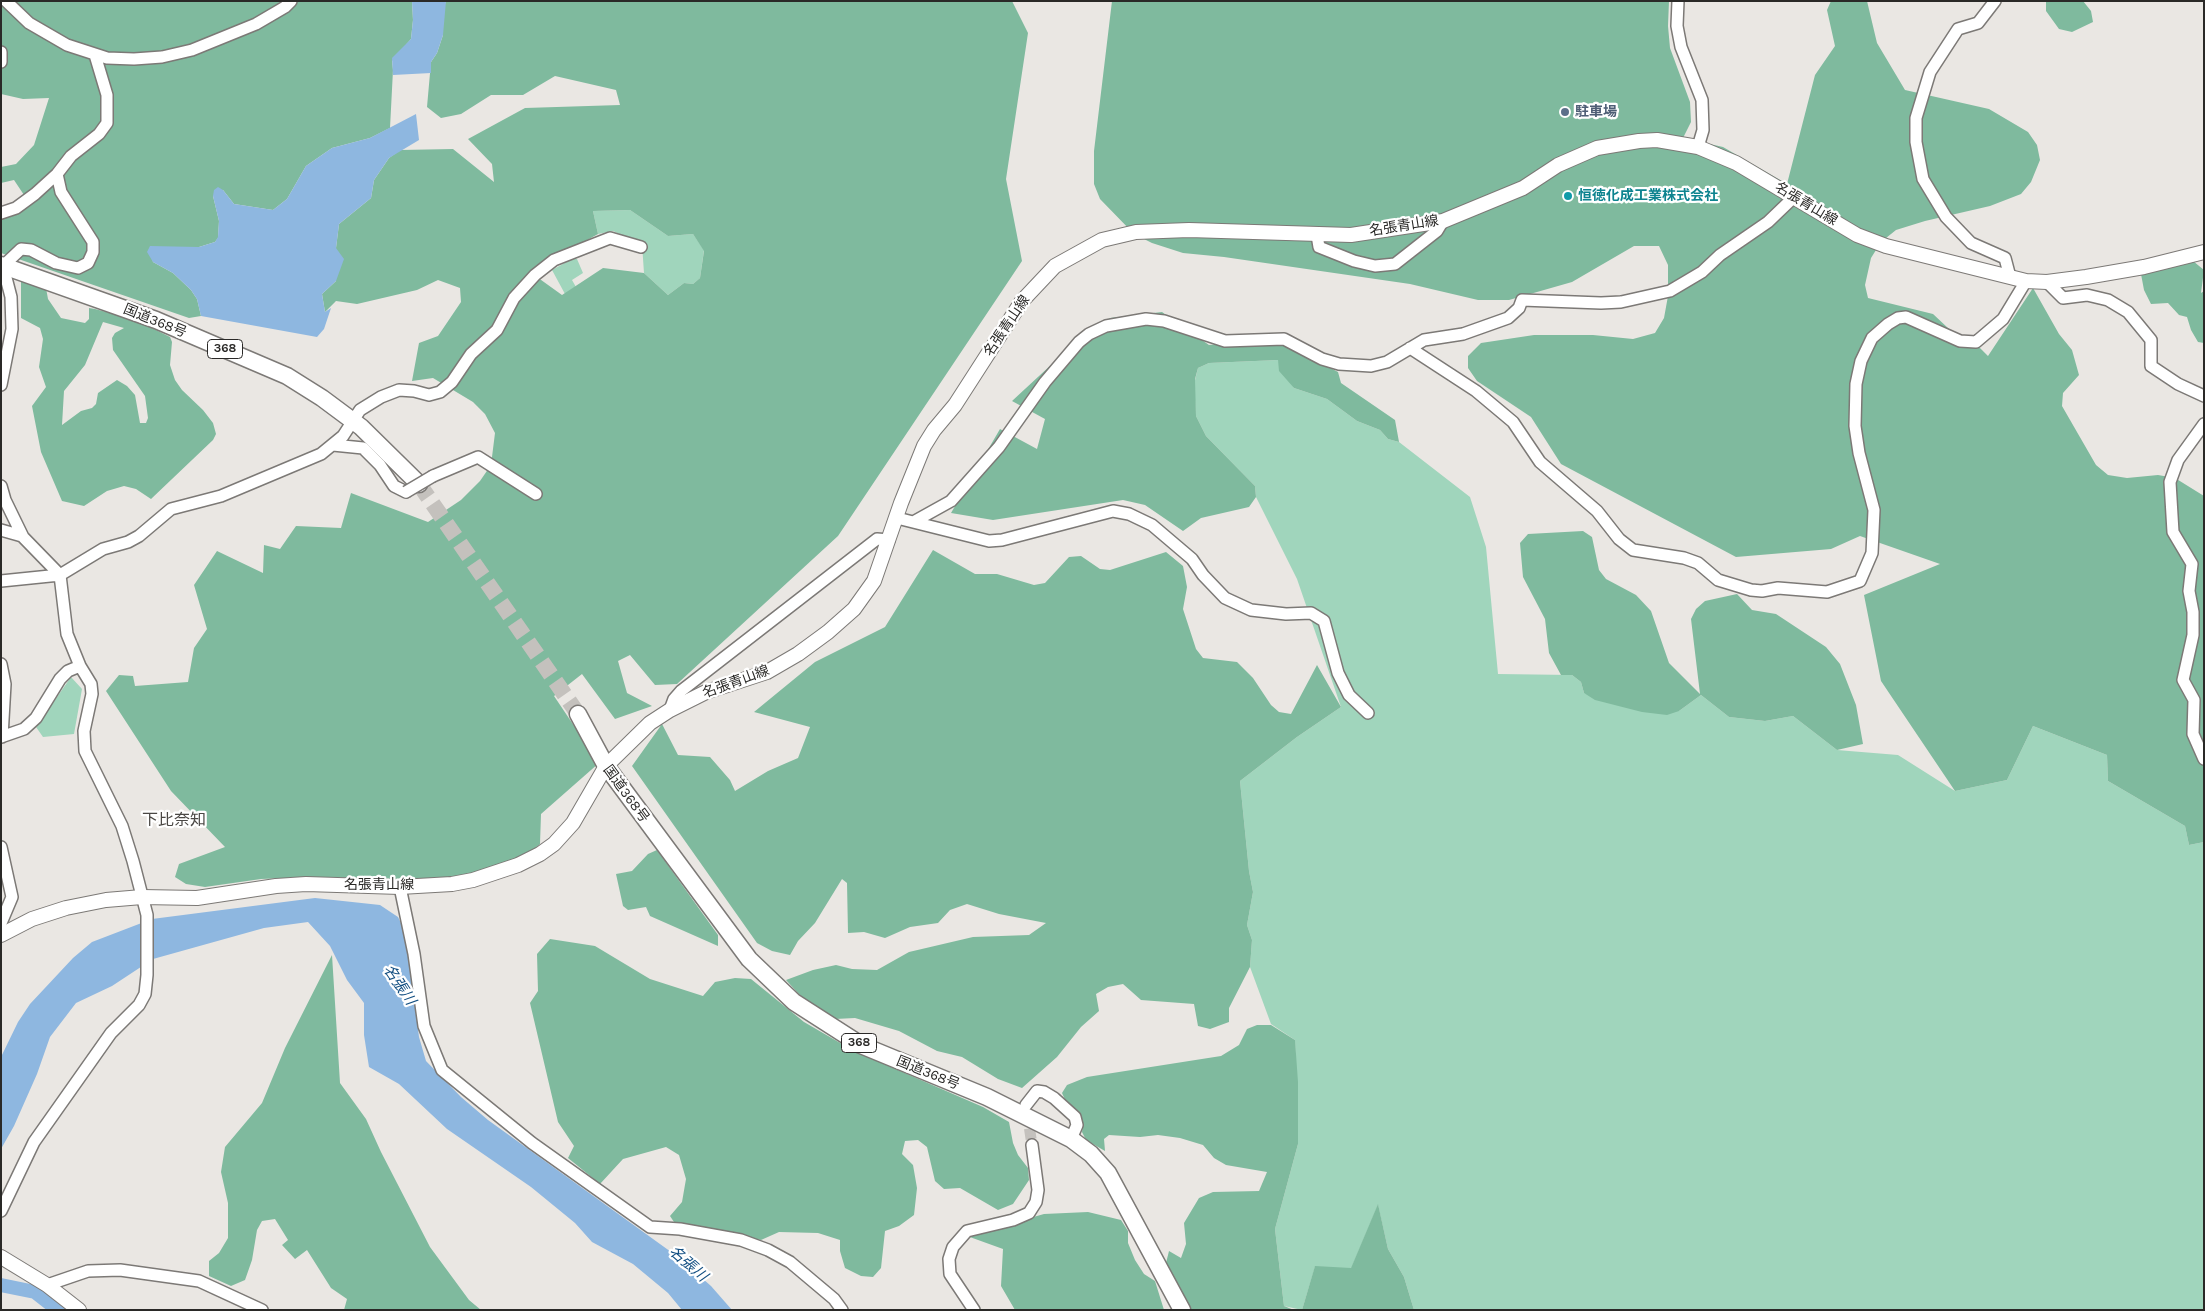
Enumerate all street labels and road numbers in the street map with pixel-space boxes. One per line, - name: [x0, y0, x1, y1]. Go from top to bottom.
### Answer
- street label: 名張青山線: [1772, 179, 1840, 229]
- street label: 名張青山線: [1368, 212, 1440, 240]
- street label: 名張青山線: [980, 292, 1034, 360]
- street label: 国道368号: [121, 301, 189, 341]
- road number: 368: [208, 339, 242, 358]
- street label: 名張青山線: [700, 662, 772, 702]
- street label: 国道368号: [600, 762, 652, 826]
- street label: 名張青山線: [344, 877, 414, 893]
- road number: 368: [842, 1034, 876, 1052]
- street label: 国道368号: [894, 1053, 962, 1093]

